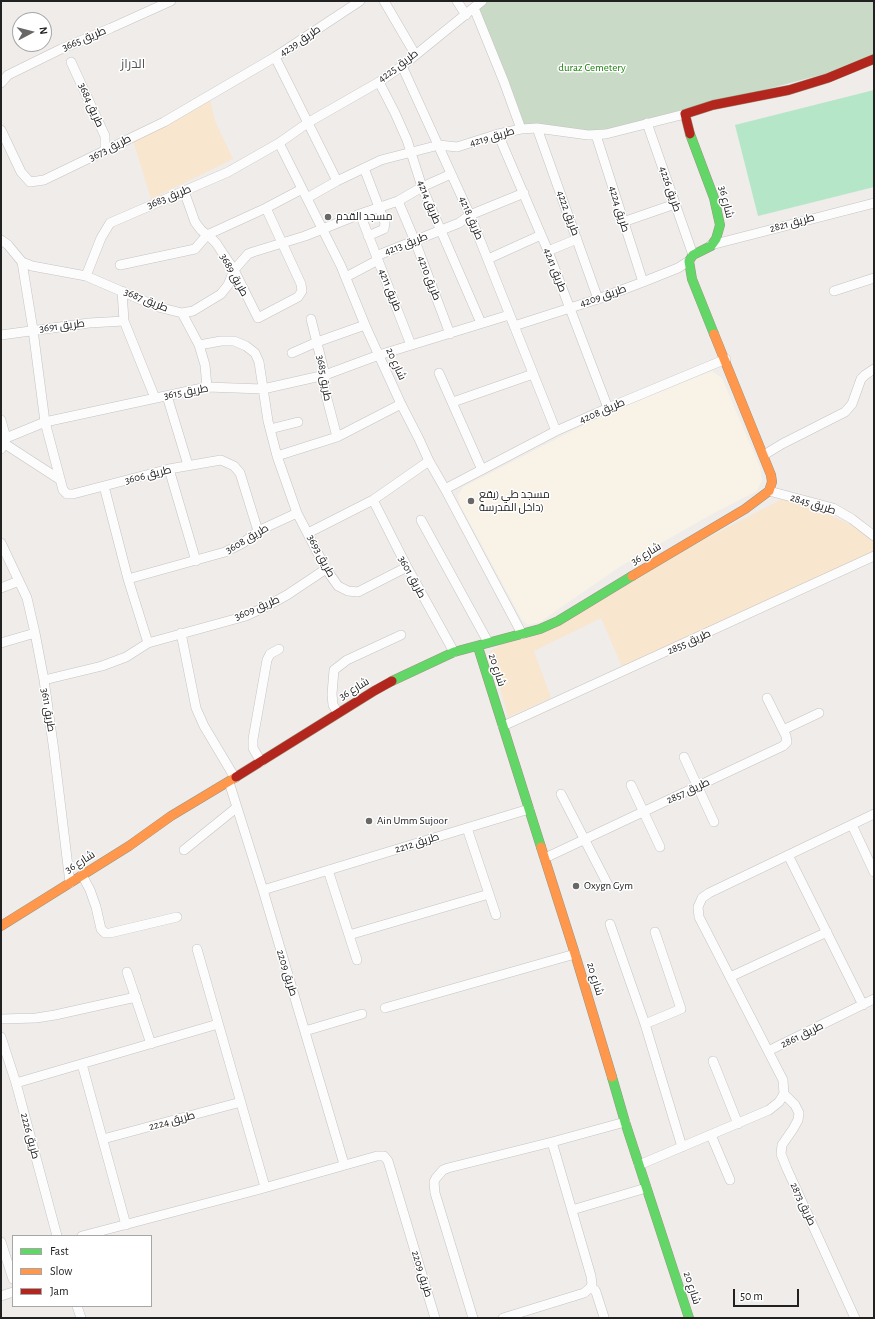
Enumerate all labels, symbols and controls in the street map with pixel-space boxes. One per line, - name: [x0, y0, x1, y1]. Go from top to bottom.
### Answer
- north arrow: [12, 12, 52, 52]
- street label: طريق 4239: [277, 22, 323, 60]
- street label: طريق 3665: [60, 24, 108, 54]
- text: N: [37, 26, 49, 35]
- street label: طريق 4225: [375, 47, 421, 85]
- district label: الدراز: [121, 56, 145, 72]
- park label: duraz Cemetery: [558, 61, 626, 75]
- street label: طريق 3684: [75, 81, 107, 129]
- street label: طريق 4219: [468, 124, 516, 150]
- street label: طريق 3673: [87, 132, 133, 164]
- street label: طريق 4226: [656, 164, 684, 214]
- street label: طريق 4214: [414, 178, 444, 226]
- street label: طريق 3683: [145, 182, 193, 212]
- street label: طريق 4224: [606, 184, 632, 234]
- street label: شارع 36: [716, 184, 736, 220]
- street label: طريق 4222: [554, 189, 582, 237]
- street label: طريق 4218: [456, 194, 486, 242]
- place label: مسجد القدم: [336, 210, 393, 224]
- street label: طريق 2821: [768, 211, 816, 235]
- marker: مسجد القدم: [323, 212, 333, 222]
- street label: طريق 4213: [382, 230, 430, 258]
- street label: طريق 4241: [541, 246, 569, 294]
- street label: طريق 3689: [217, 251, 251, 299]
- street label: طريق 4210: [414, 254, 444, 302]
- street label: طريق 4211: [375, 267, 405, 313]
- street label: طريق 4209: [578, 282, 628, 310]
- street label: طريق 3687: [122, 285, 170, 315]
- street label: طريق 3691: [39, 317, 85, 335]
- street label: شارع 20: [383, 346, 409, 382]
- street label: طريق 3685: [313, 354, 335, 402]
- street label: طريق 3615: [163, 382, 209, 402]
- street label: طريق 4208: [577, 395, 627, 427]
- street label: طريق 3606: [123, 463, 173, 487]
- place label: مسجد طي (يقع داخل المدرسة): [479, 488, 550, 514]
- street label: طريق 2845: [789, 491, 837, 517]
- marker: مسجد طي (يقع داخل المدرسة): [466, 496, 476, 506]
- street label: طريق 3608: [223, 521, 271, 557]
- street label: طريق 3693: [304, 532, 338, 580]
- street label: شارع 36: [629, 540, 663, 568]
- street label: طريق 3601: [395, 553, 429, 601]
- street label: طريق 3609: [232, 593, 282, 623]
- street label: طريق 2855: [665, 627, 713, 657]
- street label: شارع 20: [485, 652, 509, 688]
- street label: شارع 36: [337, 675, 371, 703]
- street label: طريق 3611: [38, 687, 58, 733]
- street label: طريق 2857: [664, 775, 712, 807]
- place label: Ain Umm Sujoor: [377, 814, 447, 828]
- marker: Ain Umm Sujoor: [364, 816, 374, 826]
- street label: طريق 2212: [393, 830, 441, 856]
- street label: شارع 36: [63, 848, 97, 876]
- place label: Oxygn Gym: [584, 879, 633, 893]
- marker: Oxygn Gym: [571, 881, 581, 891]
- street label: طريق 2209: [274, 948, 300, 998]
- street label: شارع 20: [584, 961, 606, 997]
- street label: طريق 2861: [778, 1019, 826, 1051]
- street label: طريق 2224: [147, 1109, 197, 1133]
- street label: طريق 2226: [18, 1112, 42, 1160]
- street label: طريق 2873: [787, 1180, 819, 1228]
- legend: [12, 1235, 152, 1307]
- text: Fast: [50, 1245, 69, 1257]
- street label: طريق 2209: [409, 1249, 435, 1299]
- text: Slow: [50, 1265, 72, 1277]
- street label: شارع 20: [680, 1270, 704, 1306]
- scale bar: [735, 1281, 801, 1307]
- text: Jam: [50, 1285, 69, 1297]
- text: 50 m: [740, 1290, 763, 1302]

